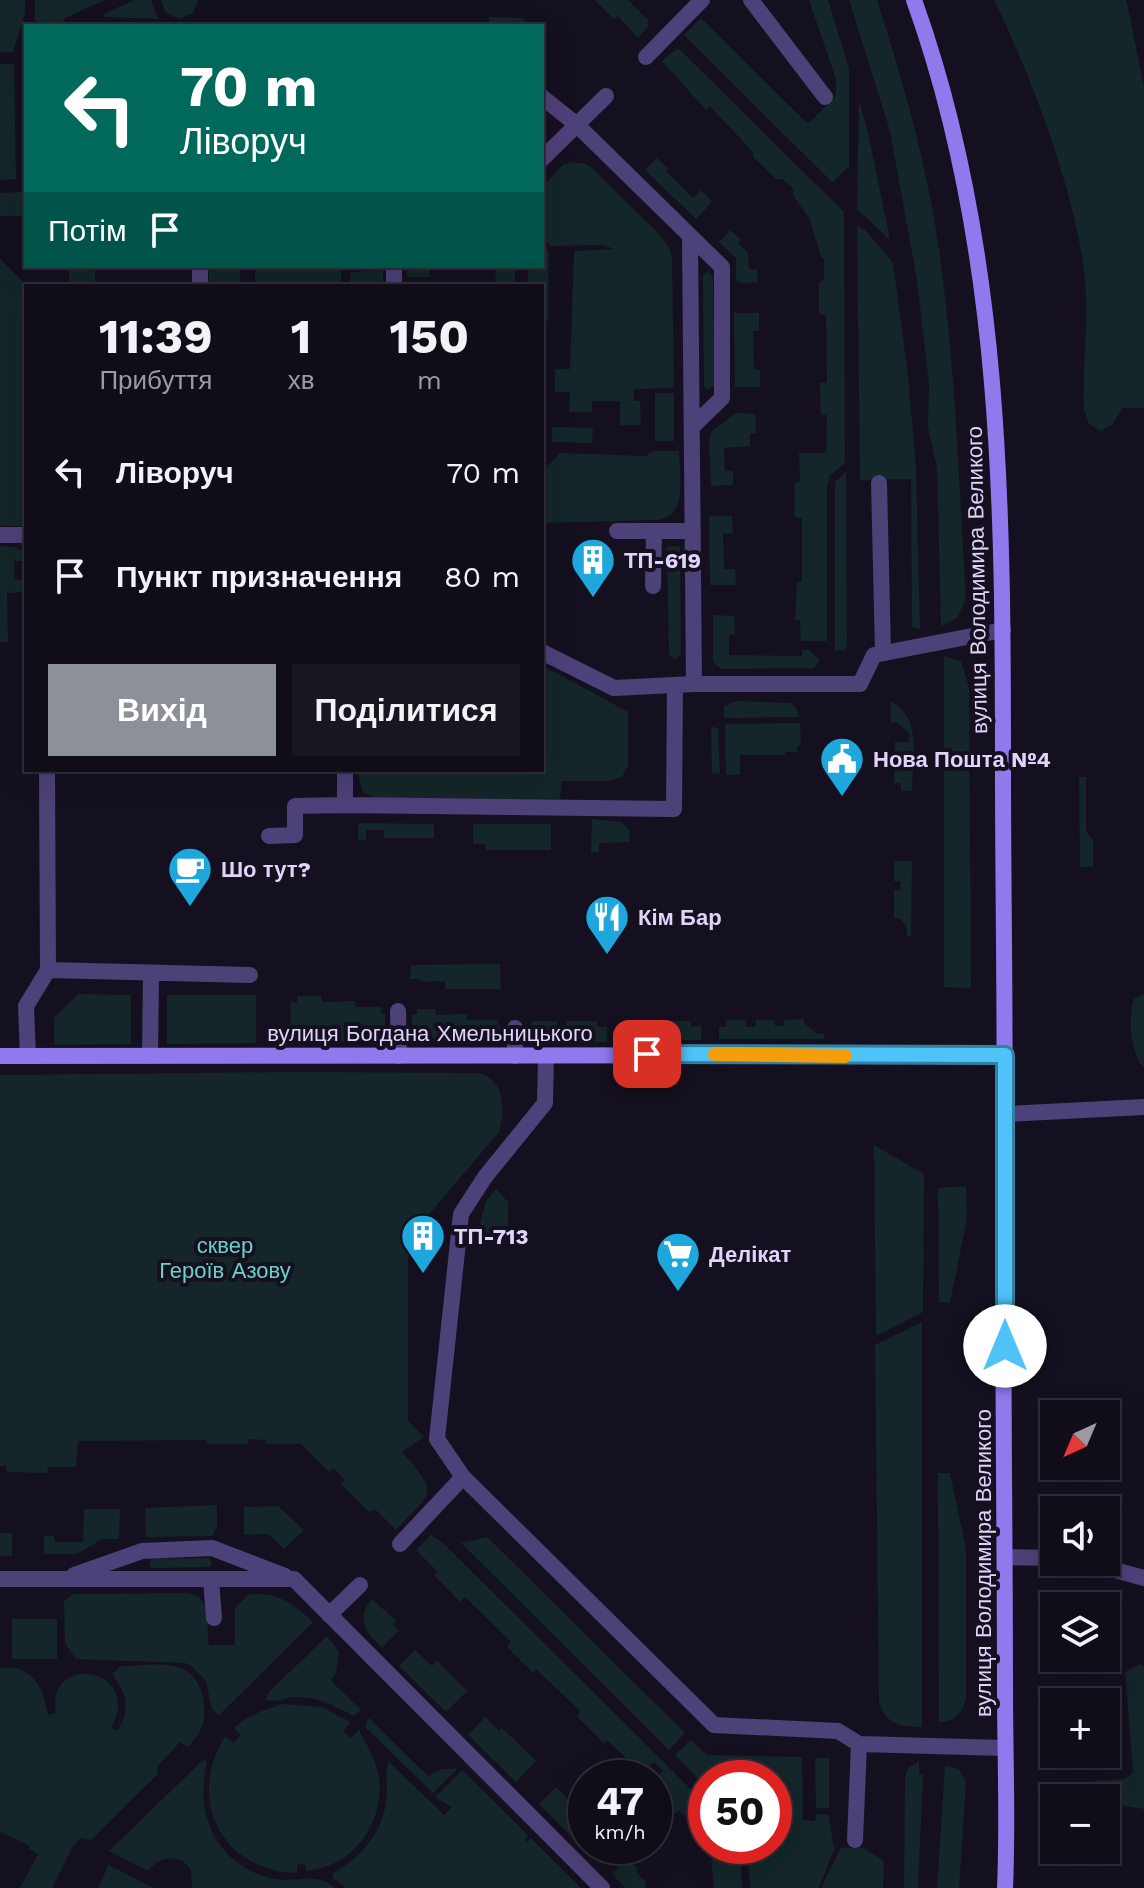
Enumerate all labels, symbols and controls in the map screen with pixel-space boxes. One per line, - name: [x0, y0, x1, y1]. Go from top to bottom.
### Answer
- text: 70 m: [180, 54, 317, 120]
- icon: left: [48, 56, 152, 160]
- text: Ліворуч: [180, 121, 307, 163]
- icon: arrive: [143, 208, 187, 252]
- text: Потім: [48, 213, 127, 248]
- text: 11:39: [99, 308, 213, 365]
- text: 1: [291, 308, 312, 365]
- text: 150: [389, 308, 469, 365]
- text: Прибуття: [99, 365, 212, 395]
- text: хв: [288, 365, 315, 395]
- text: m: [417, 365, 442, 395]
- street label: вулиця Володимира Великого: [962, 426, 992, 734]
- icon: left: [48, 450, 92, 494]
- text: Ліворуч: [116, 455, 234, 490]
- text: 70 m: [446, 455, 520, 490]
- building icon: ТП-619: [569, 536, 617, 599]
- place label: ТП-619: [624, 548, 701, 573]
- icon: arrive: [48, 554, 92, 598]
- text: Пункт призначення: [116, 559, 402, 594]
- text: 80 m: [444, 559, 520, 594]
- button: Вихід: [48, 664, 276, 756]
- button: Поділитися: [292, 664, 520, 756]
- public building icon: Нова Пошта №4: [818, 735, 866, 798]
- place label: Нова Пошта №4: [873, 747, 1051, 772]
- cafe icon: Шо тут?: [166, 845, 214, 908]
- place label: Шо тут?: [221, 857, 311, 882]
- restaurant icon: Кім Бар: [583, 893, 631, 956]
- place label: Кім Бар: [638, 905, 722, 930]
- pin: [613, 1020, 681, 1088]
- street label: вулиця Богдана Хмельницького: [267, 1021, 593, 1046]
- icon: arrive: [625, 1032, 669, 1076]
- building icon: ТП-713: [399, 1212, 447, 1275]
- place label: ТП-713: [454, 1224, 529, 1249]
- supermarket icon: Делікат: [654, 1230, 702, 1293]
- park label: сквер Героїв Азову: [159, 1233, 291, 1283]
- place label: Делікат: [709, 1242, 792, 1267]
- position arrow: [963, 1304, 1047, 1388]
- north arrow: [1040, 1400, 1120, 1480]
- map controls: [1040, 1400, 1120, 1864]
- street label: вулиця Володимира Великого: [971, 1409, 996, 1717]
- button: sound: [1040, 1496, 1120, 1576]
- button: layers: [1040, 1592, 1120, 1672]
- button: +: [1040, 1688, 1120, 1768]
- speed limit sign: 50: [688, 1760, 792, 1864]
- text: 47: [596, 1778, 644, 1825]
- button: −: [1040, 1784, 1120, 1864]
- text: km/h: [594, 1820, 646, 1844]

